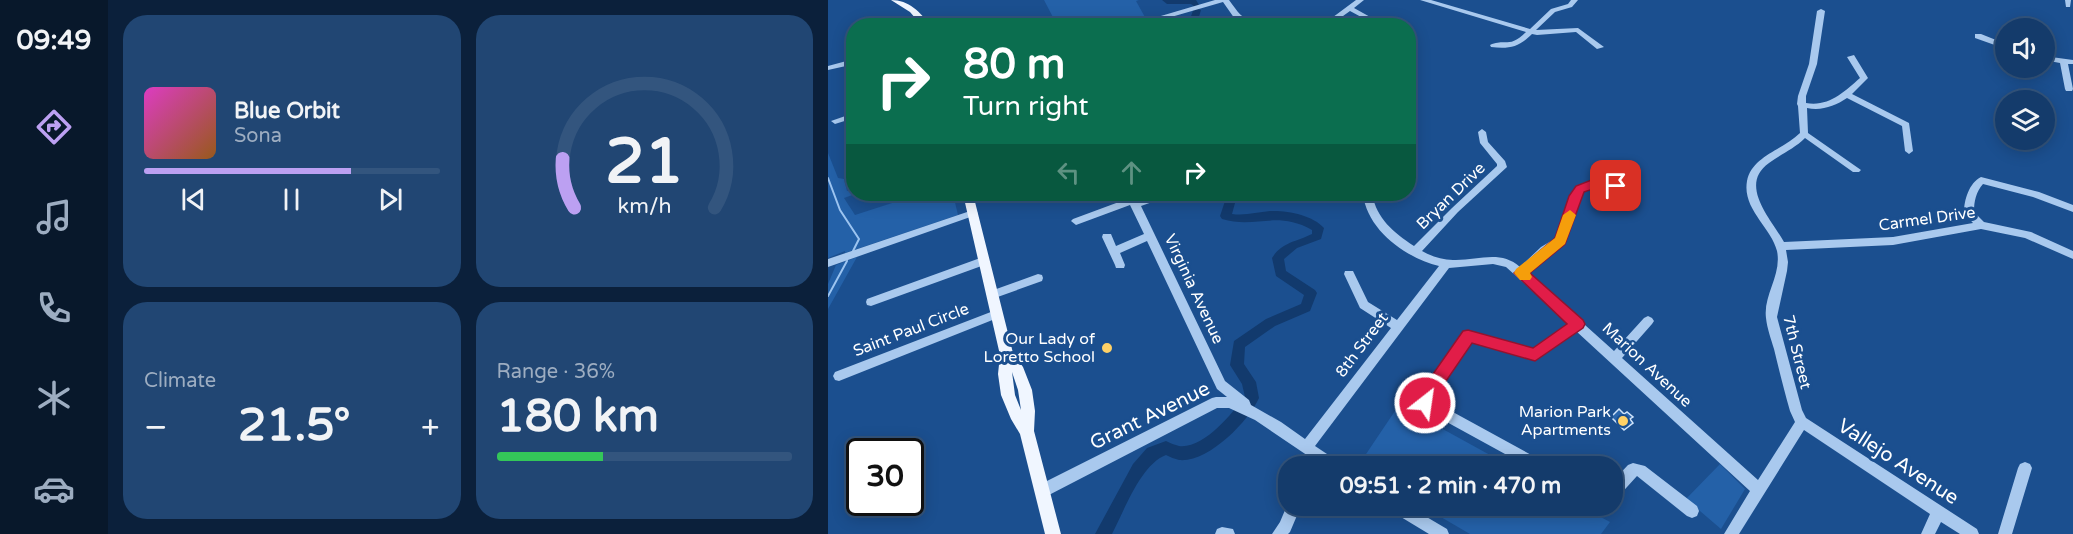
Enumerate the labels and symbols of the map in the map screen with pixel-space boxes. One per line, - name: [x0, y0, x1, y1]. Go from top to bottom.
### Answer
- street label: Bryan Drive: [1412, 158, 1490, 234]
- pin: [1590, 160, 1641, 211]
- street label: Carmel Drive: [1877, 202, 1977, 236]
- street label: Virginia Avenue: [1160, 231, 1228, 347]
- street label: Saint Paul Circle: [850, 299, 972, 361]
- street label: 8th Street: [1331, 309, 1393, 381]
- street label: 7th Street: [1778, 313, 1816, 391]
- street label: Marion Avenue: [1598, 318, 1696, 412]
- place label: Our Lady of Loretto School: [984, 329, 1096, 367]
- marker: Our Lady of Loretto School: [1100, 341, 1114, 355]
- position arrow: [1393, 371, 1457, 435]
- street label: Grant Avenue: [1086, 377, 1214, 455]
- place label: Marion Park Apartments: [1519, 402, 1611, 440]
- marker: Marion Park Apartments: [1616, 414, 1630, 428]
- street label: Vallejo Avenue: [1833, 414, 1963, 510]
- speed limit sign: 30: [846, 438, 924, 516]

